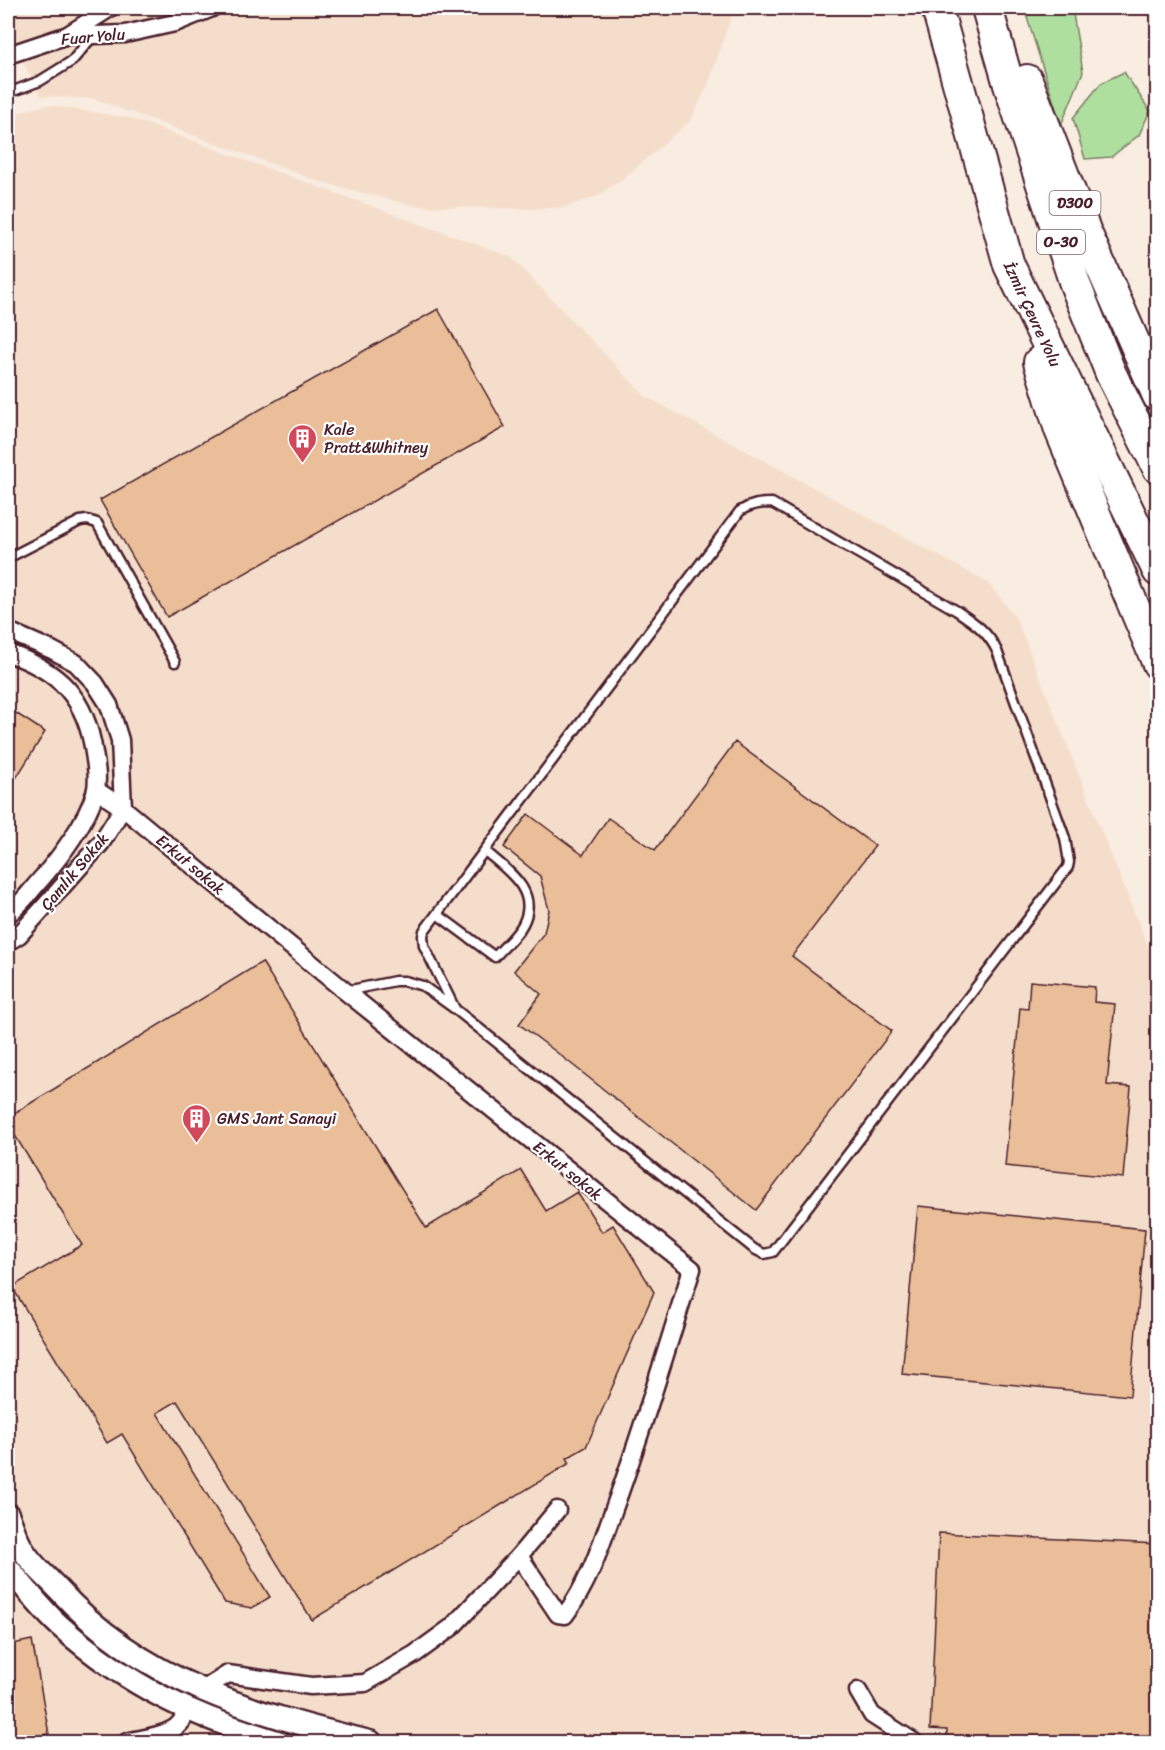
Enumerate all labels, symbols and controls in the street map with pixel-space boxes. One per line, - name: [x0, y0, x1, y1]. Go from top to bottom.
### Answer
- street label: Fuar Yolu: [60, 19, 127, 54]
- road number: D300: [1050, 191, 1100, 215]
- road number: O-30: [1037, 230, 1085, 254]
- street label: İzmir Çevre Yolu: [995, 256, 1070, 372]
- place label: Kale Pratt&Whitney: [324, 415, 429, 462]
- building icon: Kale Pratt&Whitney: [287, 422, 319, 464]
- street label: Çamlık Sokak: [33, 826, 116, 917]
- street label: Erkut sokak: [149, 826, 232, 902]
- building icon: GMS Jant Sanayi: [180, 1102, 212, 1144]
- place label: GMS Jant Sanayi: [217, 1104, 337, 1133]
- street label: Erkut sokak: [526, 1133, 609, 1208]

